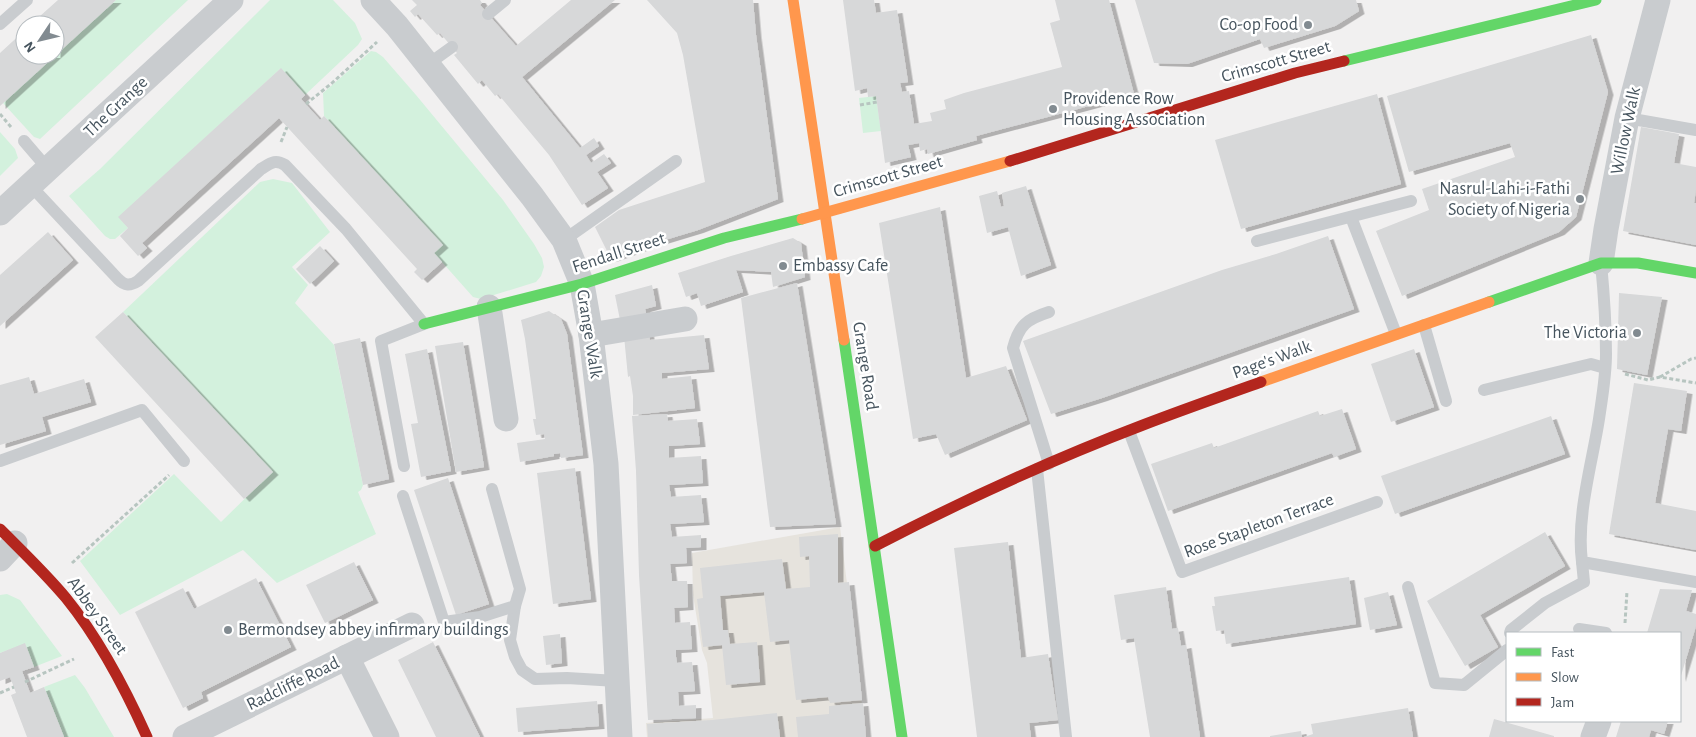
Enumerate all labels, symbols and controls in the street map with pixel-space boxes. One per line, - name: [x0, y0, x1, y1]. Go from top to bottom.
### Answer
- north arrow: [15, 15, 65, 65]
- place label: Co-op Food: [1220, 16, 1298, 34]
- marker: Co-op Food: [1302, 19, 1314, 31]
- street label: Crimscott Street: [1219, 38, 1333, 86]
- text: N: [22, 39, 39, 55]
- street label: The Grange: [81, 73, 151, 141]
- street label: Willow Walk: [1608, 85, 1644, 176]
- place label: Providence Row Housing Association: [1063, 90, 1205, 129]
- marker: Providence Row Housing Association: [1047, 103, 1059, 115]
- street label: Crimscott Street: [831, 153, 945, 201]
- place label: Nasrul-Lahi-i-Fathi Society of Nigeria: [1439, 180, 1570, 219]
- marker: Nasrul-Lahi-i-Fathi Society of Nigeria: [1574, 193, 1586, 205]
- street label: Fendall Street: [570, 229, 668, 276]
- place label: Embassy Cafe: [793, 257, 888, 275]
- marker: Embassy Cafe: [777, 260, 789, 272]
- street label: Grange Walk: [573, 288, 605, 380]
- street label: Grange Road: [849, 320, 881, 412]
- place label: The Victoria: [1544, 324, 1627, 342]
- marker: The Victoria: [1631, 327, 1643, 339]
- street label: Page's Walk: [1230, 337, 1315, 383]
- street label: Rose Stapleton Terrace: [1182, 491, 1336, 561]
- street label: Abbey Street: [64, 574, 130, 658]
- place label: Bermondsey abbey infirmary buildings: [238, 621, 509, 639]
- marker: Bermondsey abbey infirmary buildings: [222, 624, 234, 636]
- legend: [1506, 632, 1681, 722]
- text: Fast: [1551, 645, 1575, 660]
- street label: Radcliffe Road: [244, 654, 342, 714]
- text: Slow: [1551, 670, 1579, 685]
- text: Jam: [1551, 695, 1574, 710]

